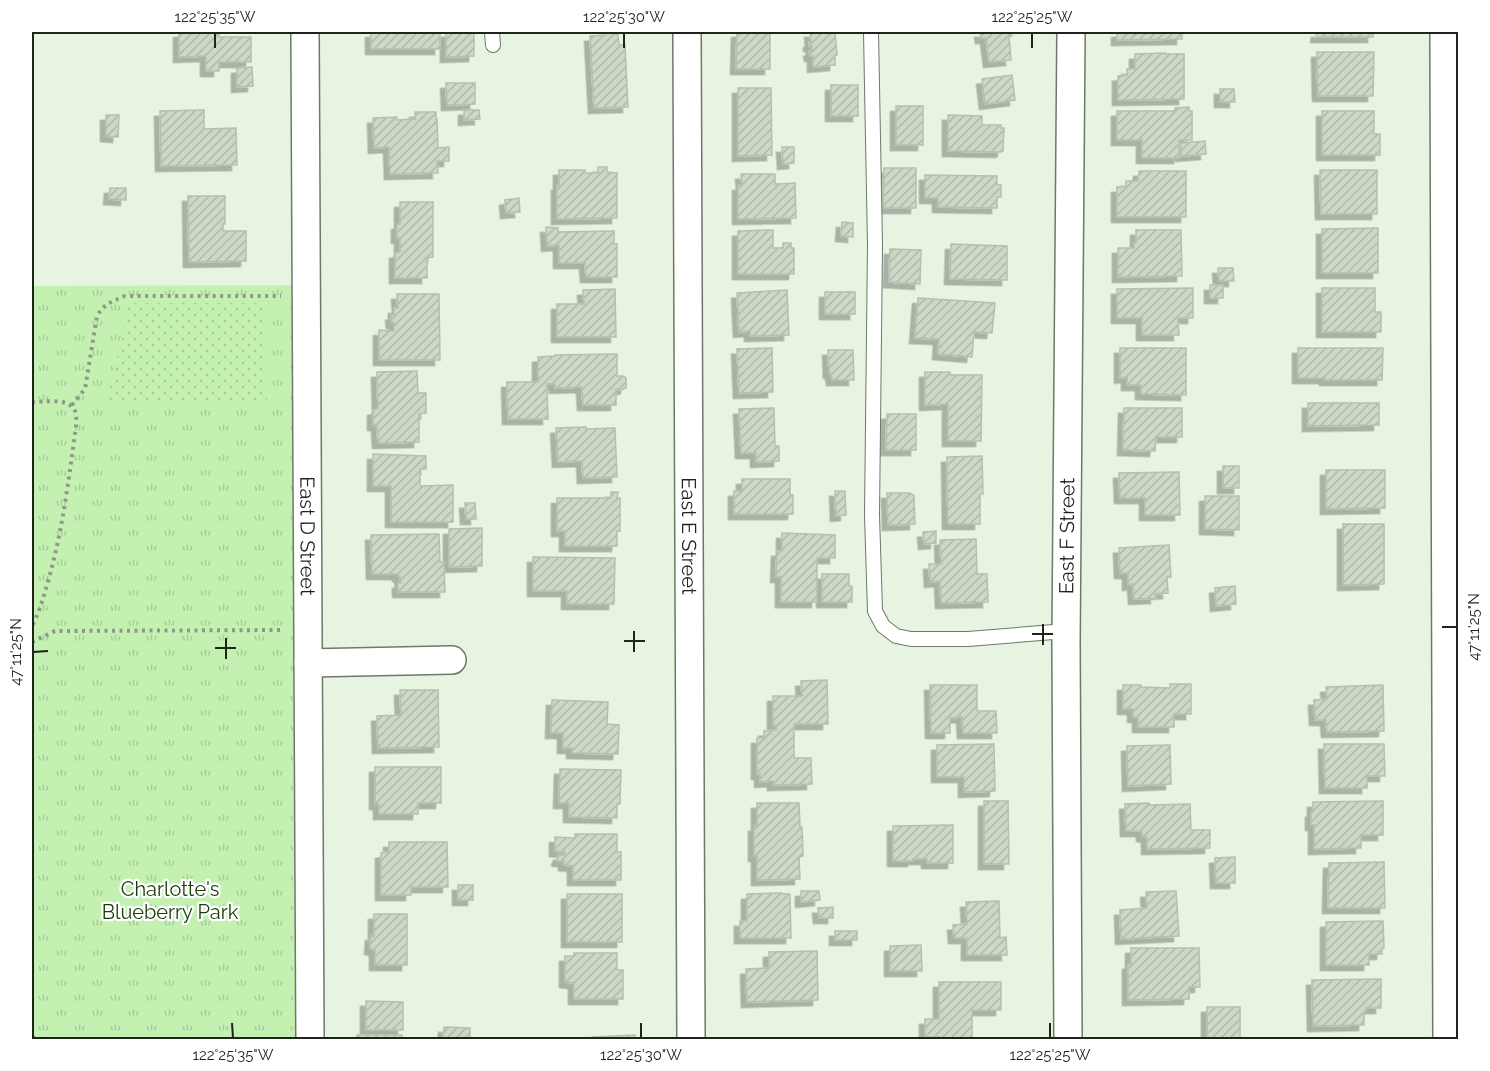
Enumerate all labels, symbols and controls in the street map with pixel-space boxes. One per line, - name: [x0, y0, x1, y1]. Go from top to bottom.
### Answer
- text: 122°25'35"W: [175, 8, 256, 26]
- text: 122°25'30"W: [583, 8, 665, 26]
- text: 122°25'25"W: [992, 8, 1073, 26]
- street label: East D Street: [295, 476, 320, 596]
- street label: East E Street: [677, 477, 701, 595]
- street label: East F Street: [1054, 477, 1079, 594]
- text: 47°11'25"N: [1465, 593, 1483, 661]
- text: 47°11'25"N: [7, 618, 25, 686]
- park label: Charlotte's Blueberry Park: [102, 877, 239, 924]
- text: 122°25'35"W: [193, 1046, 274, 1064]
- text: 122°25'30"W: [600, 1046, 682, 1064]
- text: 122°25'25"W: [1010, 1046, 1091, 1064]

